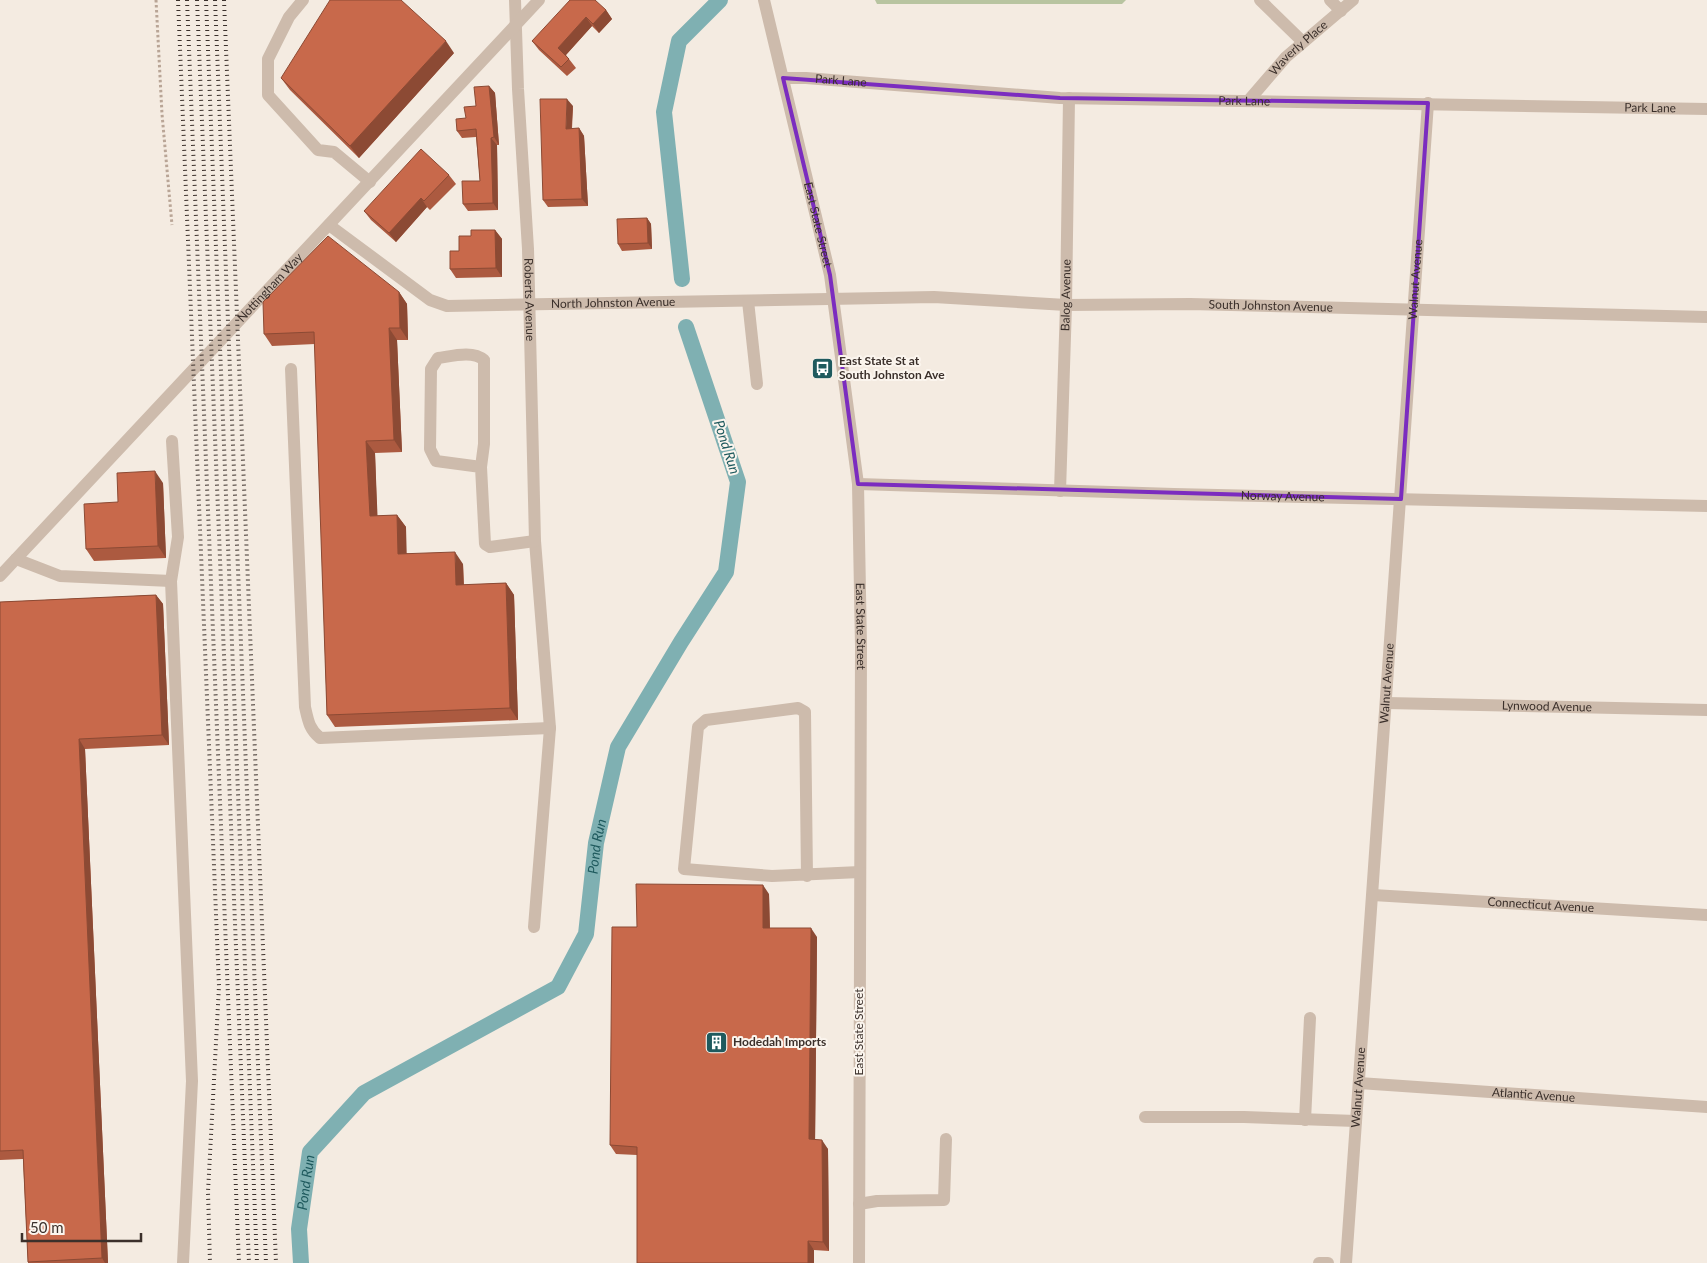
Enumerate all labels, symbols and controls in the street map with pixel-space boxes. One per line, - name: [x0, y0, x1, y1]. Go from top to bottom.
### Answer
- street label: Waverly Place: [1266, 17, 1330, 78]
- street label: Park Lane: [815, 71, 867, 90]
- street label: Park Lane: [1218, 93, 1270, 109]
- street label: Park Lane: [1624, 100, 1676, 115]
- street label: East State Street: [801, 180, 836, 269]
- street label: Walnut Avenue: [1405, 239, 1425, 320]
- street label: Nottingham Way: [234, 249, 306, 325]
- street label: Roberts Avenue: [521, 258, 538, 341]
- street label: Balog Avenue: [1057, 259, 1074, 331]
- street label: North Johnston Avenue: [551, 294, 675, 311]
- street label: South Johnston Avenue: [1209, 296, 1333, 315]
- place label: East State St at South Johnston Ave: [839, 353, 945, 382]
- bus stop icon: East State St at South Johnston Ave: [811, 356, 835, 380]
- water label: Pond Run: [711, 418, 744, 476]
- street label: Norway Avenue: [1241, 488, 1325, 504]
- street label: East State Street: [853, 583, 869, 671]
- street label: Walnut Avenue: [1376, 643, 1397, 724]
- street label: Lynwood Avenue: [1502, 698, 1592, 714]
- water label: Pond Run: [584, 817, 609, 875]
- street label: Connecticut Avenue: [1487, 894, 1594, 915]
- street label: East State Street: [851, 988, 866, 1076]
- building icon: Hodedah Imports: [705, 1030, 729, 1054]
- place label: Hodedah Imports: [733, 1034, 826, 1049]
- street label: Walnut Avenue: [1348, 1047, 1368, 1128]
- street label: Atlantic Avenue: [1492, 1084, 1576, 1105]
- water label: Pond Run: [293, 1154, 317, 1211]
- scale bar: [22, 1210, 141, 1242]
- text: 50 m: [30, 1218, 64, 1236]

